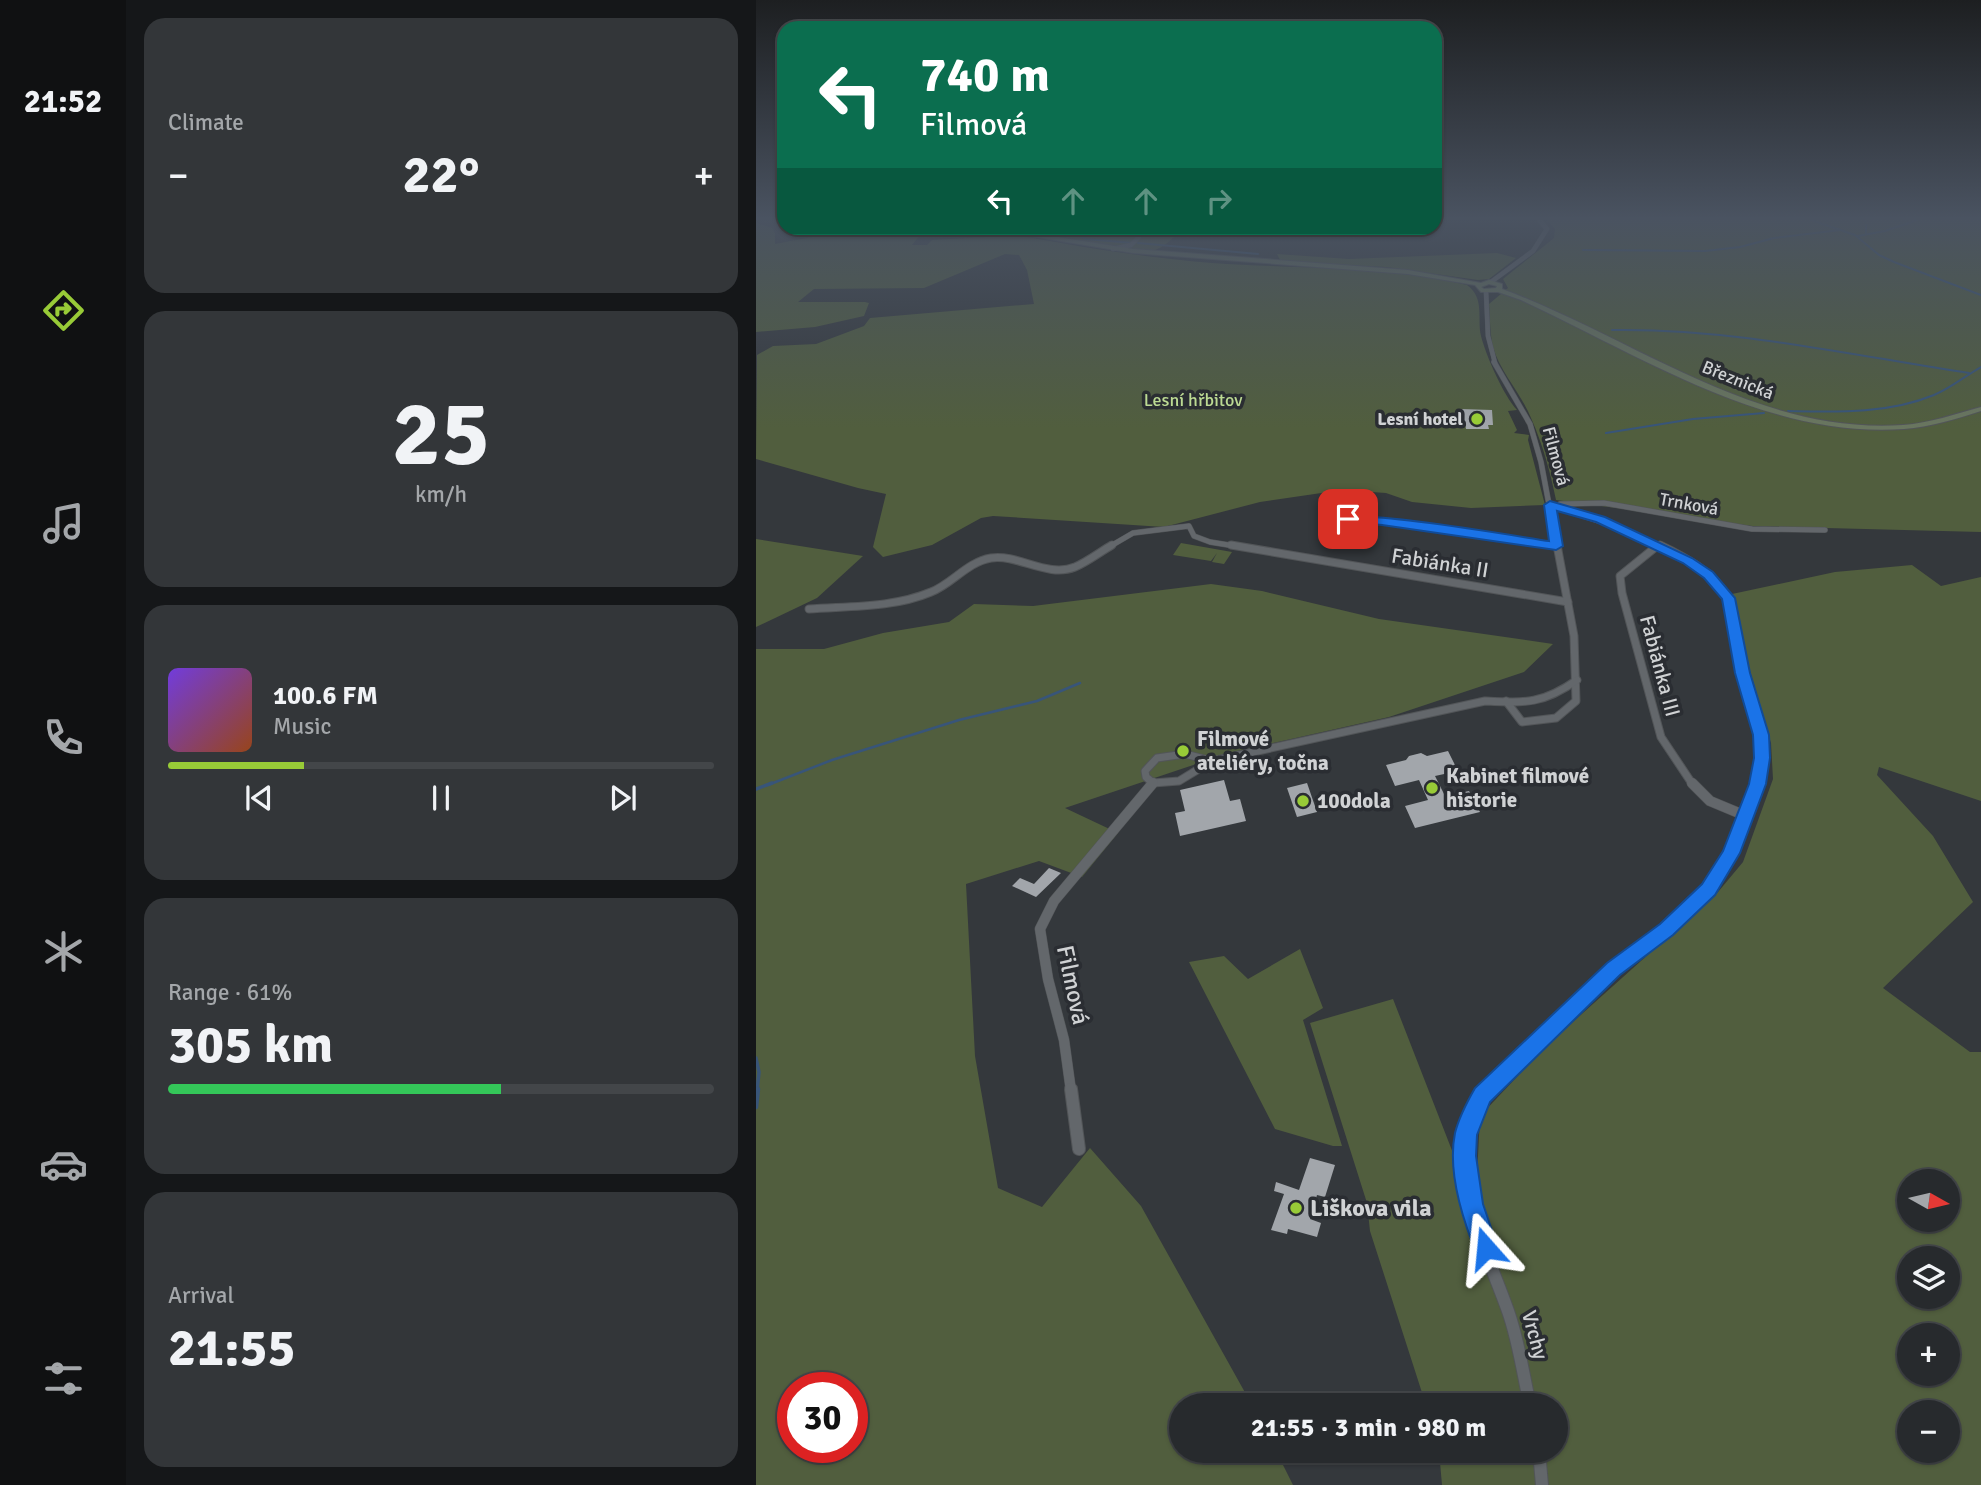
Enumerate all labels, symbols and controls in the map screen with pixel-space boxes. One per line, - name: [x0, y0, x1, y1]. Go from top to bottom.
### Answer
- text: 740 m: [920, 45, 1050, 105]
- icon: left: [805, 49, 896, 140]
- text: 21:52: [24, 82, 102, 121]
- text: Filmová: [920, 105, 1027, 144]
- text: Climate: [168, 108, 244, 137]
- text: 22°: [403, 143, 479, 207]
- text: −: [168, 152, 189, 199]
- text: +: [693, 152, 714, 199]
- icon: left: [981, 182, 1019, 220]
- icon: ahead: [1054, 182, 1092, 220]
- icon: ahead: [1127, 182, 1165, 220]
- icon: right: [1200, 182, 1238, 220]
- icon: directions: [39, 286, 88, 335]
- street label: Březnická: [1699, 356, 1777, 404]
- text: 25: [392, 378, 490, 491]
- park label: Lesní hřbitov: [1144, 389, 1243, 411]
- place label: Lesní hotel: [1377, 408, 1463, 430]
- marker: Lesní hotel: [1469, 411, 1485, 427]
- street label: Filmová: [1538, 424, 1574, 488]
- text: km/h: [415, 480, 467, 509]
- street label: Trnková: [1658, 488, 1720, 520]
- pin: [1318, 489, 1378, 549]
- icon: music: [39, 499, 88, 548]
- icon: arrive: [1329, 500, 1367, 538]
- street label: Fabiánka II: [1390, 543, 1490, 583]
- street label: Fabiánka III: [1634, 612, 1686, 720]
- text: 100.6 FM: [273, 680, 378, 712]
- text: Music: [273, 712, 331, 741]
- icon: phone: [39, 713, 88, 762]
- place label: Filmové ateliéry, točna: [1197, 726, 1329, 776]
- marker: Filmové ateliéry, točna: [1175, 743, 1191, 759]
- place label: Kabinet filmové historie: [1446, 763, 1589, 813]
- icon: previous: [240, 779, 278, 817]
- icon: pause: [422, 779, 460, 817]
- icon: next: [604, 779, 642, 817]
- marker: Kabinet filmové historie: [1424, 780, 1440, 796]
- place label: 100dola: [1317, 788, 1391, 814]
- marker: 100dola: [1295, 793, 1311, 809]
- icon: climate: [39, 927, 88, 976]
- street label: Filmová: [1050, 943, 1096, 1027]
- text: Range · 61%: [168, 978, 292, 1007]
- text: 305 km: [168, 1013, 333, 1077]
- icon: car: [39, 1140, 88, 1189]
- north arrow: [1897, 1169, 1960, 1232]
- map controls: [1897, 1169, 1960, 1463]
- place label: Liškova vila: [1310, 1193, 1432, 1223]
- marker: Liškova vila: [1288, 1200, 1304, 1216]
- position arrow: [1449, 1211, 1523, 1285]
- button: layers: [1897, 1246, 1960, 1309]
- text: Arrival: [168, 1281, 234, 1310]
- street label: Vrchy: [1516, 1308, 1554, 1363]
- text: 21:55: [168, 1316, 296, 1380]
- button: +: [1897, 1323, 1960, 1386]
- icon: filters: [39, 1354, 88, 1403]
- speed limit sign: 30: [777, 1372, 868, 1463]
- button: −: [1897, 1400, 1960, 1463]
- text: 21:55 · 3 min · 980 m: [1251, 1412, 1486, 1444]

